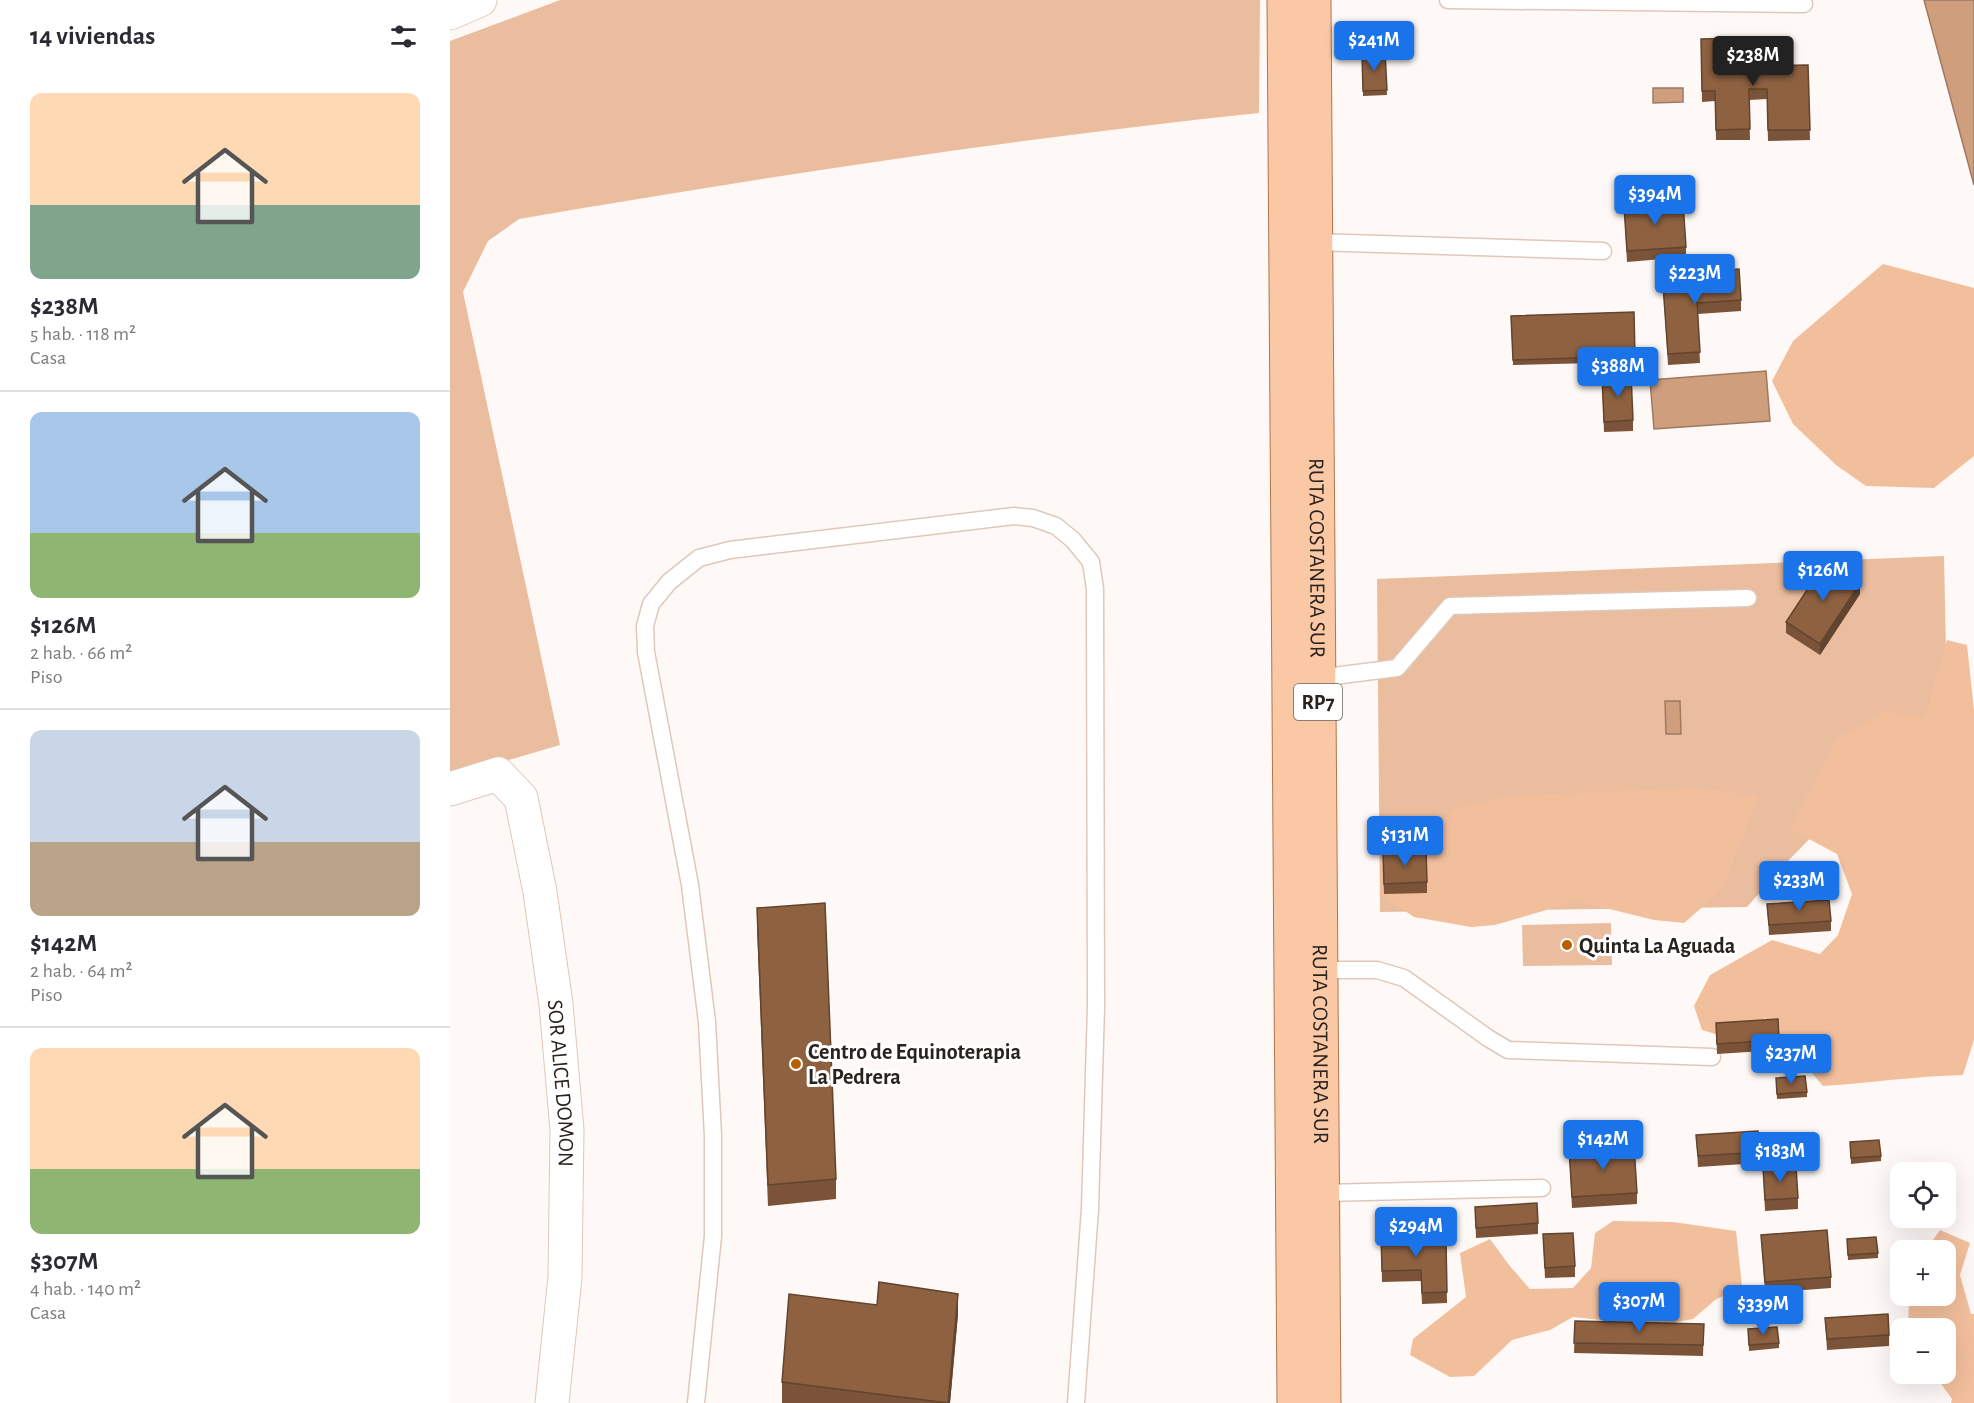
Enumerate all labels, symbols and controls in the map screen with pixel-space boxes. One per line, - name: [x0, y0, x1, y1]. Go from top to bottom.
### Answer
- icon: filters: [387, 20, 420, 53]
- pin: $241M: [1332, 21, 1416, 72]
- text: 14 viviendas: [30, 23, 155, 49]
- text: $241M: [1348, 30, 1400, 50]
- pin: $238M: [1711, 36, 1795, 87]
- text: $238M: [1727, 45, 1779, 65]
- icon: home: [171, 132, 279, 240]
- pin: $394M: [1613, 175, 1697, 226]
- text: $394M: [1628, 184, 1682, 204]
- pin: $223M: [1653, 254, 1737, 305]
- text: $223M: [1669, 263, 1721, 283]
- text: $238M: [30, 293, 99, 319]
- text: 5 hab. · 118 m²: [30, 324, 136, 344]
- pin: $388M: [1576, 347, 1660, 398]
- text: Casa: [30, 348, 66, 368]
- text: $388M: [1591, 356, 1645, 376]
- icon: home: [171, 451, 279, 559]
- street label: RUTA COSTANERA SUR: [1305, 458, 1329, 658]
- pin: $126M: [1781, 551, 1865, 602]
- text: $126M: [1797, 560, 1849, 580]
- text: $126M: [30, 612, 97, 638]
- text: 2 hab. · 66 m²: [30, 643, 132, 663]
- text: Piso: [30, 667, 62, 687]
- road number: RP7: [1294, 684, 1342, 720]
- icon: home: [171, 769, 279, 877]
- pin: $131M: [1363, 816, 1447, 867]
- text: $131M: [1381, 825, 1429, 845]
- pin: $233M: [1757, 861, 1841, 912]
- text: $233M: [1773, 870, 1825, 890]
- text: $142M: [30, 930, 97, 956]
- place label: Quinta La Aguada: [1579, 935, 1736, 958]
- marker: Quinta La Aguada: [1560, 938, 1574, 952]
- street label: RUTA COSTANERA SUR: [1309, 944, 1332, 1144]
- text: 2 hab. · 64 m²: [30, 961, 132, 981]
- text: Piso: [30, 985, 62, 1005]
- street label: SOR ALICE DOMON: [544, 999, 578, 1167]
- pin: $237M: [1749, 1034, 1833, 1085]
- place label: Centro de Equinoterapia La Pedrera: [808, 1041, 1021, 1088]
- text: $237M: [1765, 1043, 1817, 1063]
- marker: Centro de Equinoterapia La Pedrera: [789, 1057, 803, 1071]
- icon: home: [171, 1087, 279, 1195]
- pin: $142M: [1561, 1120, 1645, 1171]
- text: $142M: [1577, 1129, 1629, 1149]
- pin: $183M: [1738, 1132, 1822, 1183]
- text: $183M: [1755, 1141, 1805, 1161]
- map controls: [1890, 1162, 1956, 1384]
- button: locate: [1890, 1162, 1956, 1228]
- pin: $294M: [1374, 1207, 1458, 1258]
- text: $294M: [1389, 1216, 1443, 1236]
- button: +: [1890, 1240, 1956, 1306]
- text: $307M: [30, 1248, 98, 1274]
- text: 4 hab. · 140 m²: [30, 1279, 141, 1299]
- pin: $307M: [1597, 1282, 1681, 1333]
- pin: $339M: [1721, 1285, 1805, 1336]
- text: $307M: [1613, 1291, 1665, 1311]
- text: $339M: [1737, 1294, 1789, 1314]
- text: Casa: [30, 1303, 66, 1323]
- button: −: [1890, 1318, 1956, 1384]

